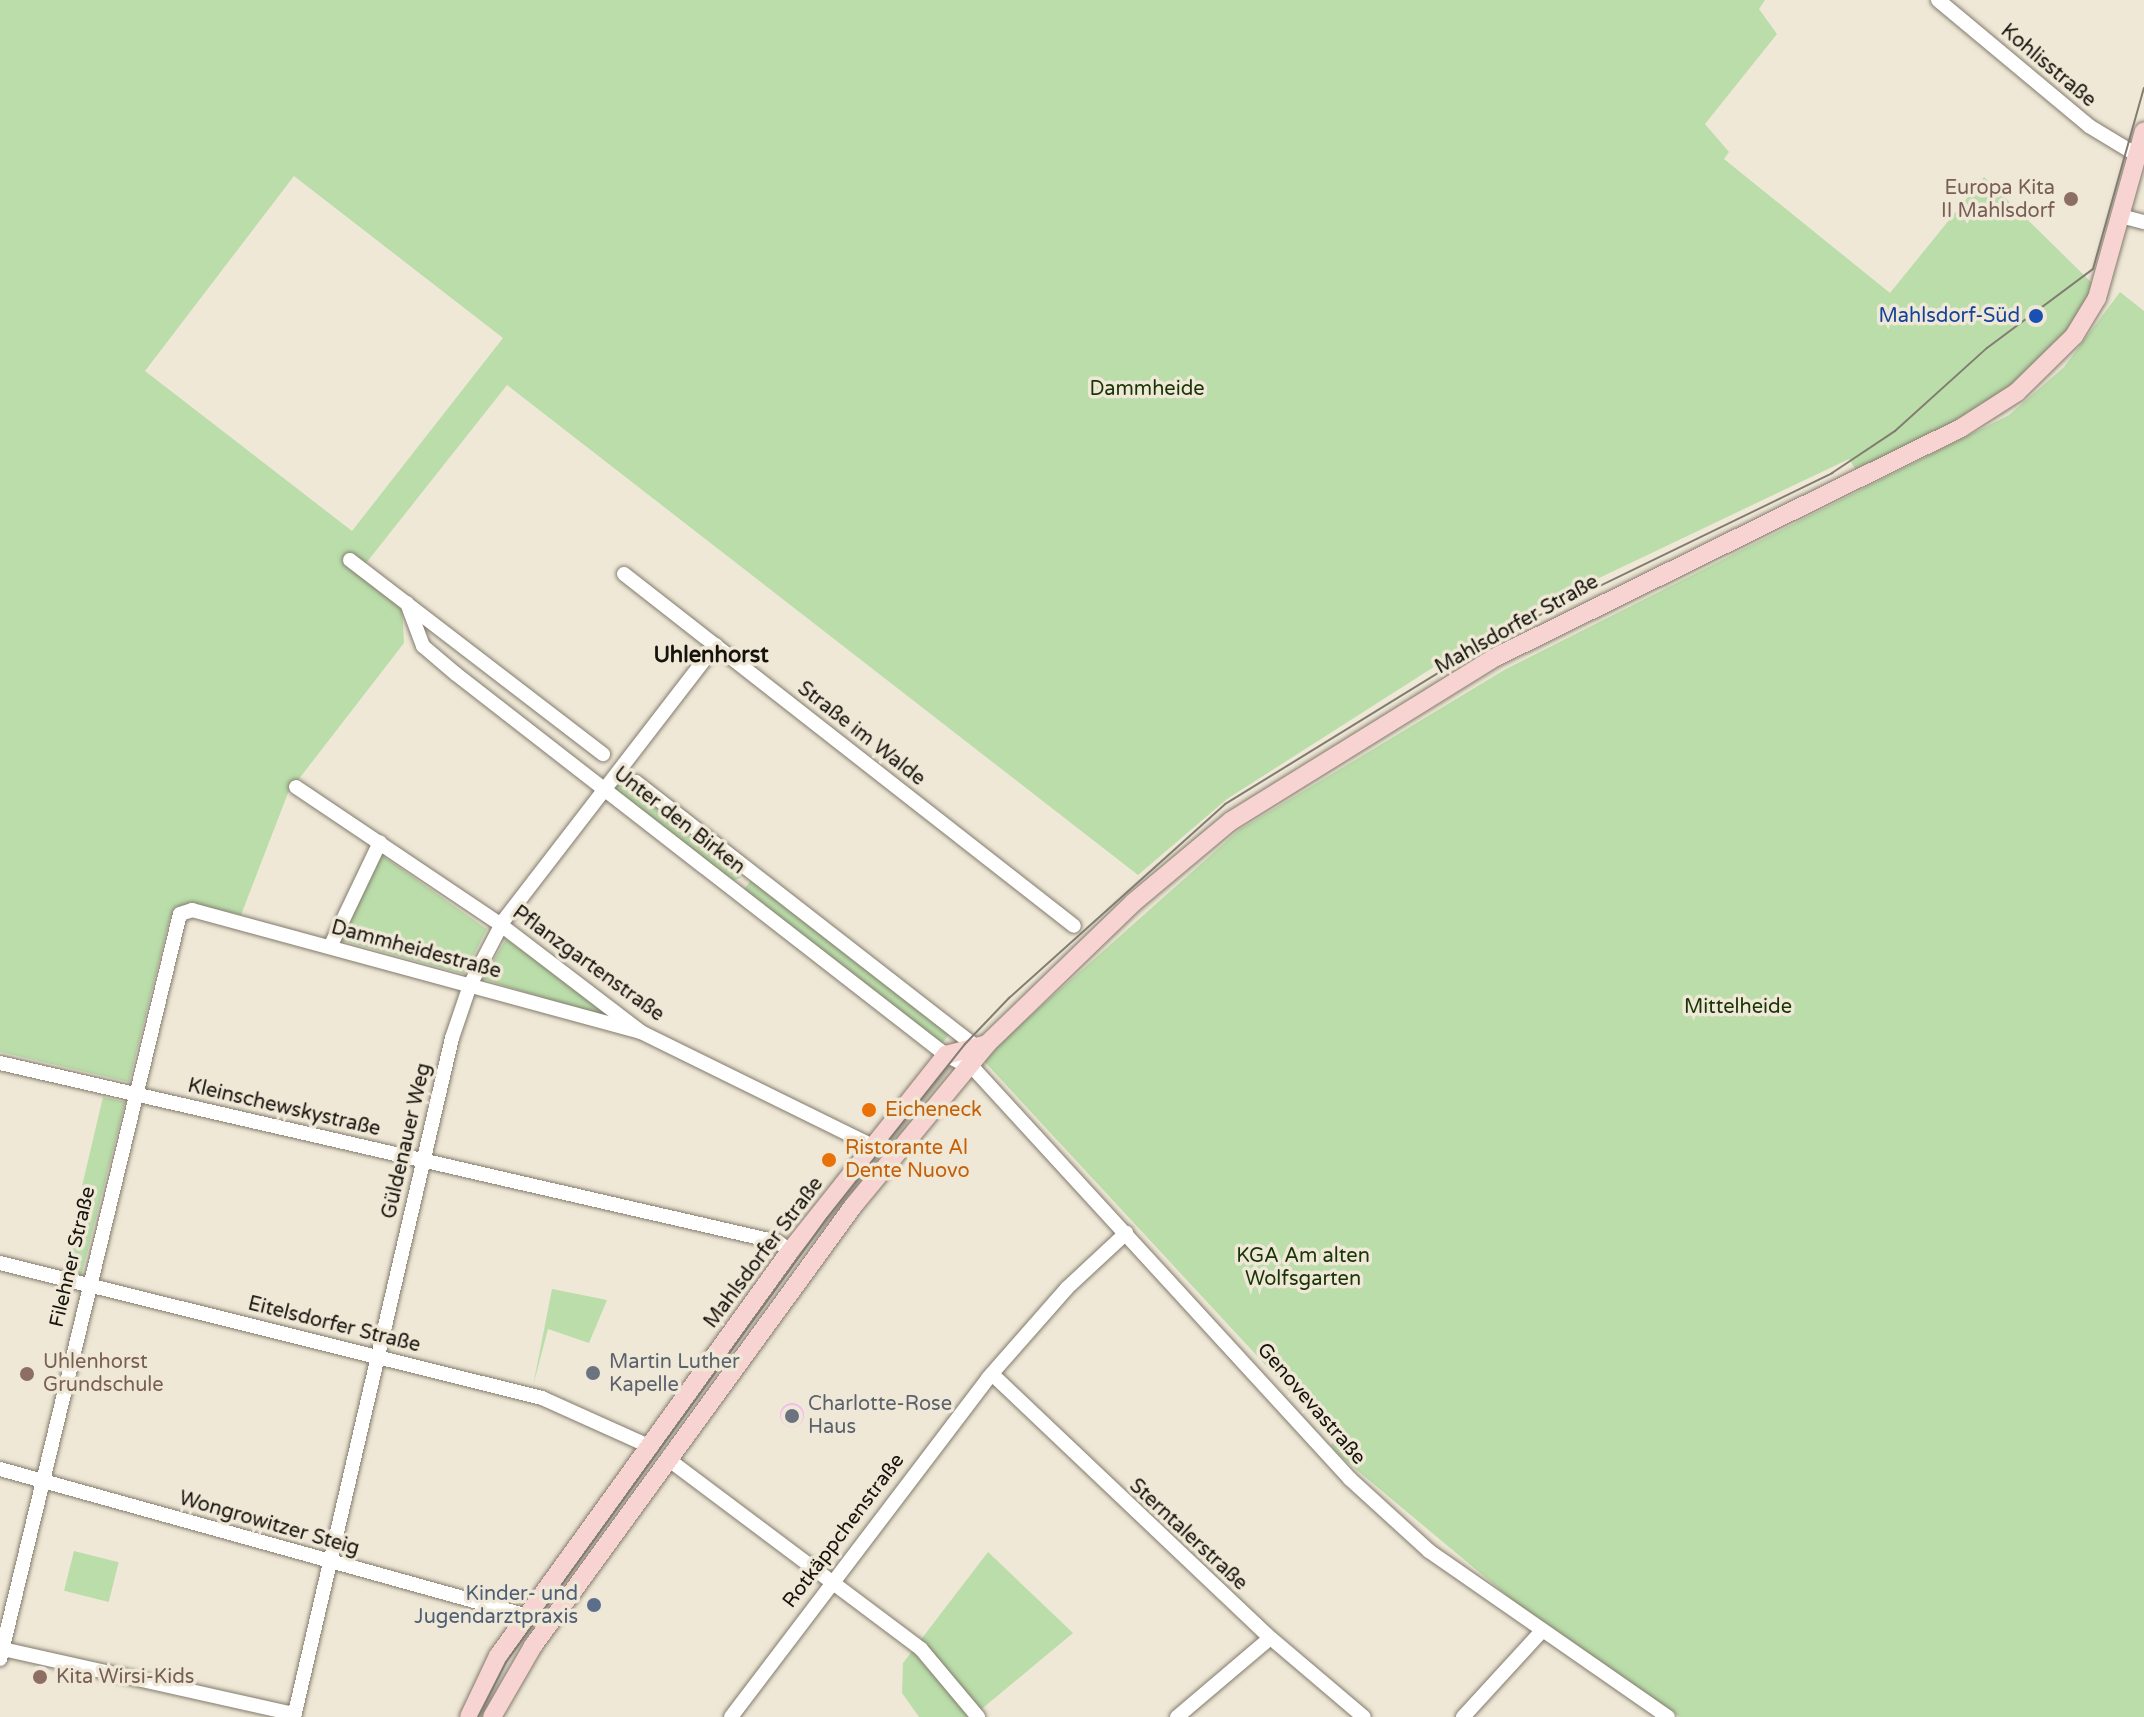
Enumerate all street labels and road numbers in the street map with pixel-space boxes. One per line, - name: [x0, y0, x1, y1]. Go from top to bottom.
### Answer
- street label: Kohlisstraße: [1996, 19, 2100, 113]
- street label: Mahlsdorfer Straße: [1431, 570, 1603, 680]
- street label: Straße im Walde: [792, 677, 930, 791]
- street label: Unter den Birken: [608, 762, 750, 880]
- street label: Pflanzgartenstraße: [507, 901, 669, 1027]
- street label: Dammheidestraße: [329, 916, 503, 984]
- street label: Güldenauer Weg: [377, 1061, 437, 1221]
- street label: Kleinschewskystraße: [185, 1074, 383, 1142]
- street label: Mahlsdorfer Straße: [699, 1173, 829, 1333]
- street label: Filehner Straße: [45, 1184, 101, 1330]
- street label: Eitelsdorfer Straße: [245, 1292, 423, 1358]
- street label: Genovevastraße: [1252, 1338, 1370, 1470]
- street label: Rotkäppchenstraße: [778, 1449, 910, 1613]
- street label: Sterntalerstraße: [1124, 1474, 1252, 1596]
- street label: Wongrowitzer Steig: [176, 1487, 362, 1561]

